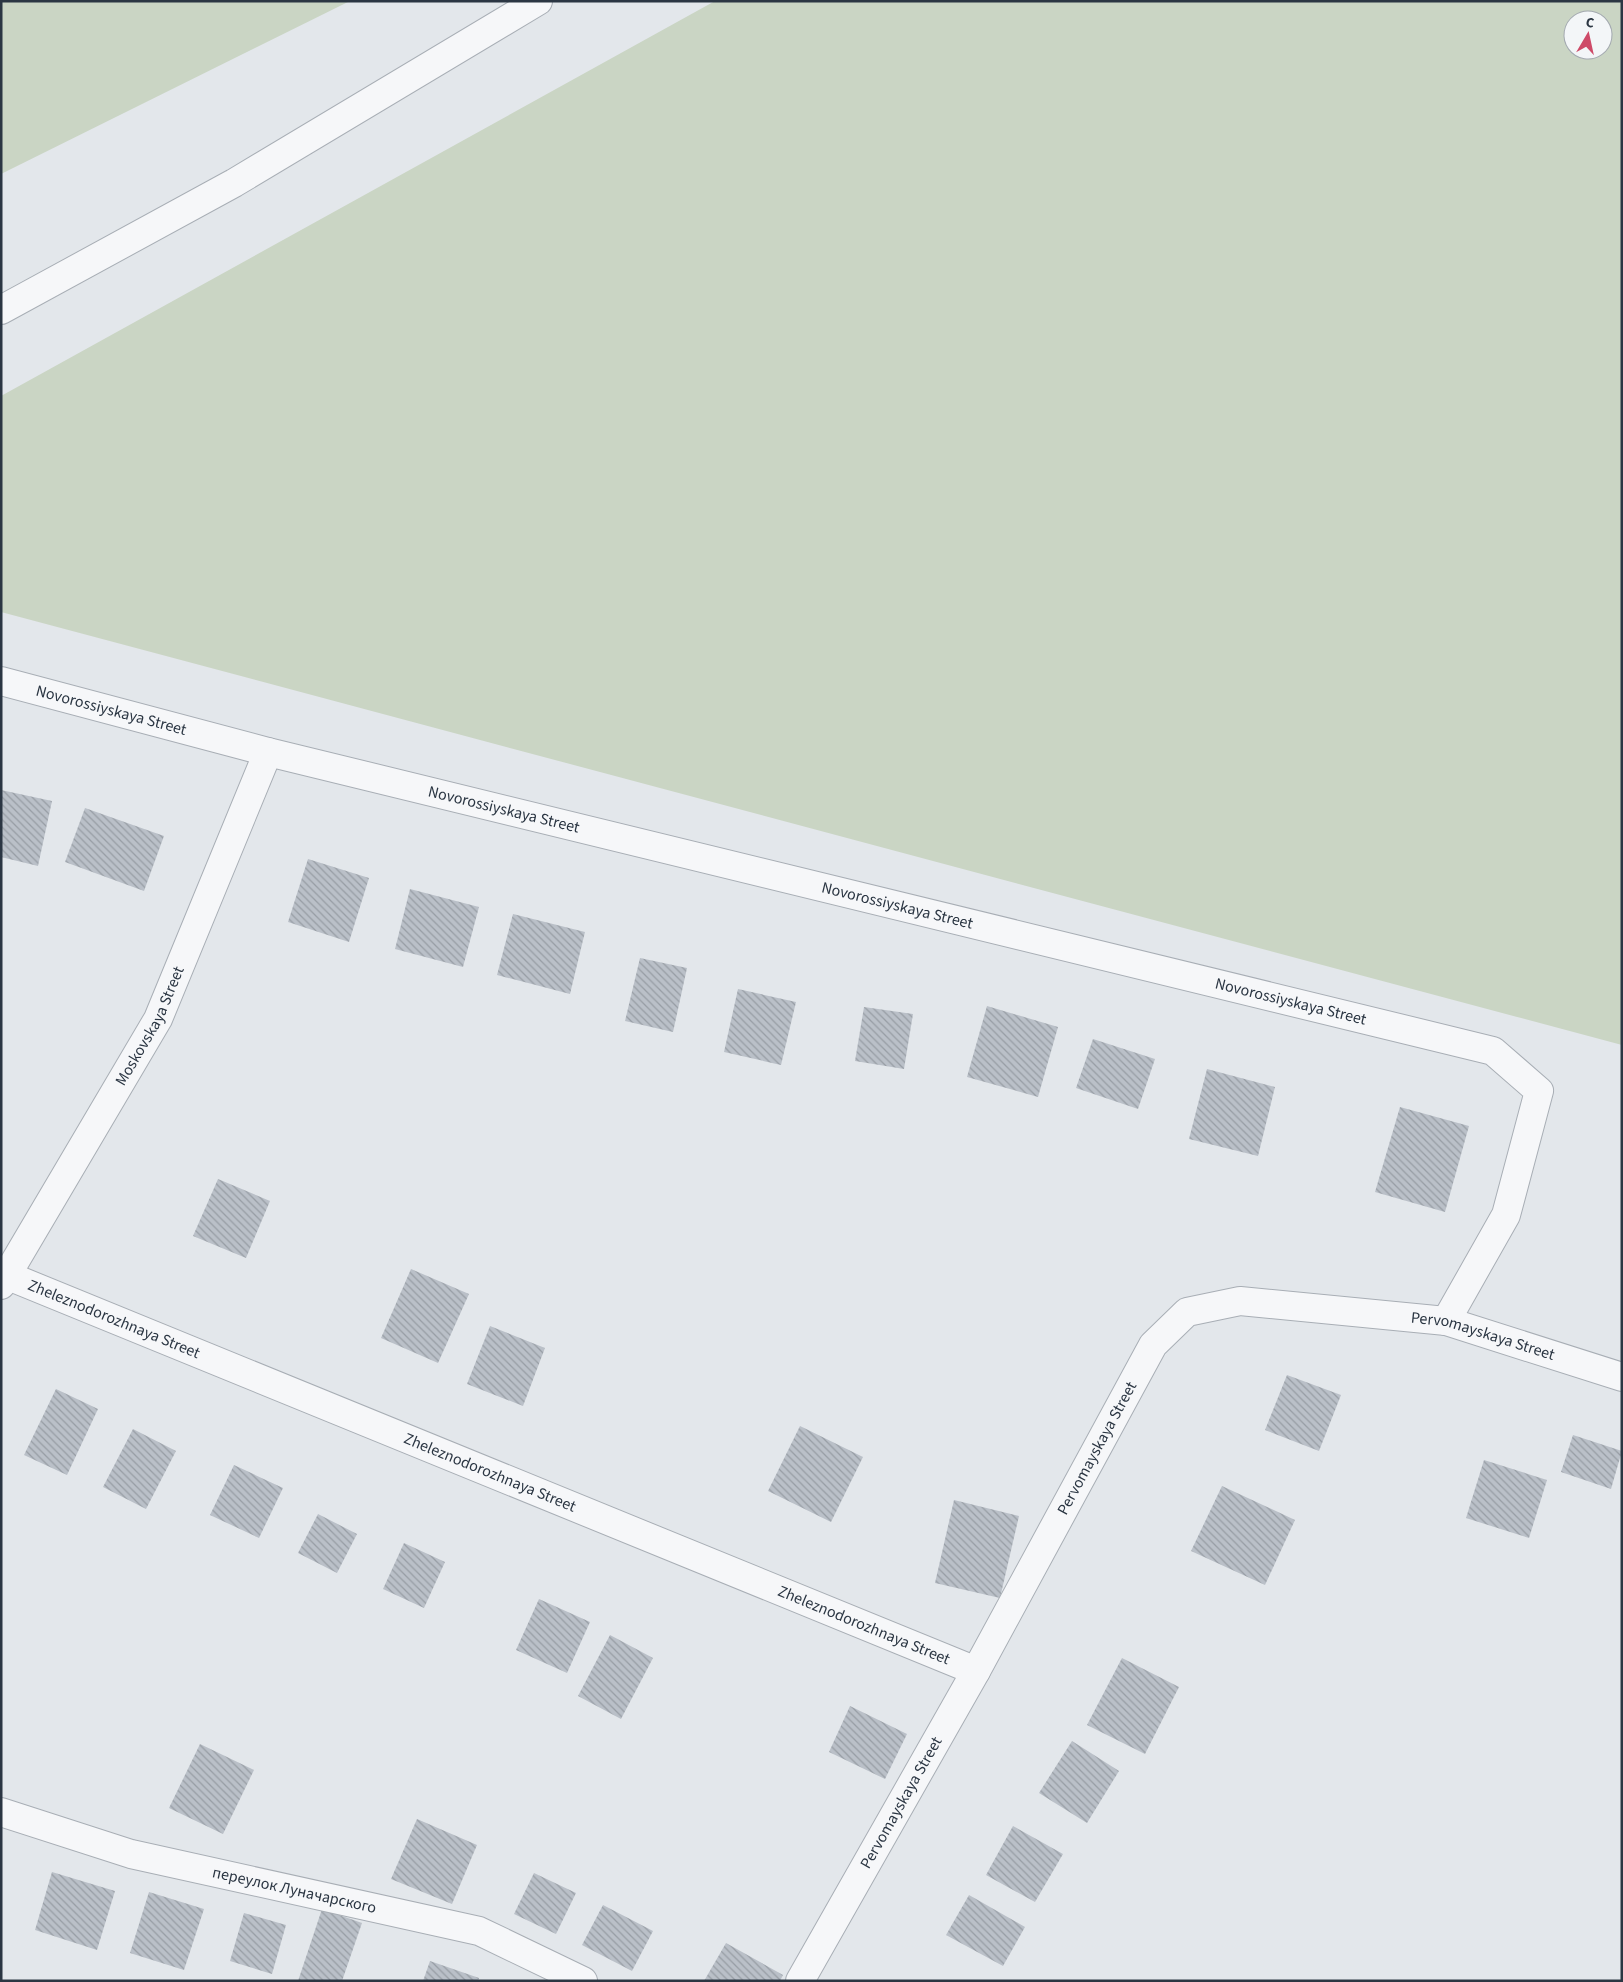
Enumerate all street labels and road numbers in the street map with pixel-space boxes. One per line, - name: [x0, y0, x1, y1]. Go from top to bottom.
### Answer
- street label: Novorossiyskaya Street: [33, 680, 190, 741]
- street label: Novorossiyskaya Street: [426, 780, 582, 839]
- street label: Novorossiyskaya Street: [819, 877, 976, 935]
- street label: Moskovskaya Street: [110, 962, 190, 1090]
- street label: Novorossiyskaya Street: [1213, 973, 1369, 1031]
- street label: Zheleznodorozhnaya Street: [25, 1274, 204, 1364]
- street label: Pervomayskaya Street: [1410, 1307, 1558, 1366]
- street label: Pervomayskaya Street: [1052, 1377, 1142, 1519]
- street label: Zheleznodorozhnaya Street: [400, 1428, 580, 1518]
- street label: Zheleznodorozhnaya Street: [774, 1580, 954, 1670]
- street label: Pervomayskaya Street: [855, 1732, 948, 1873]
- street label: переулок Луначарского: [210, 1861, 379, 1919]

